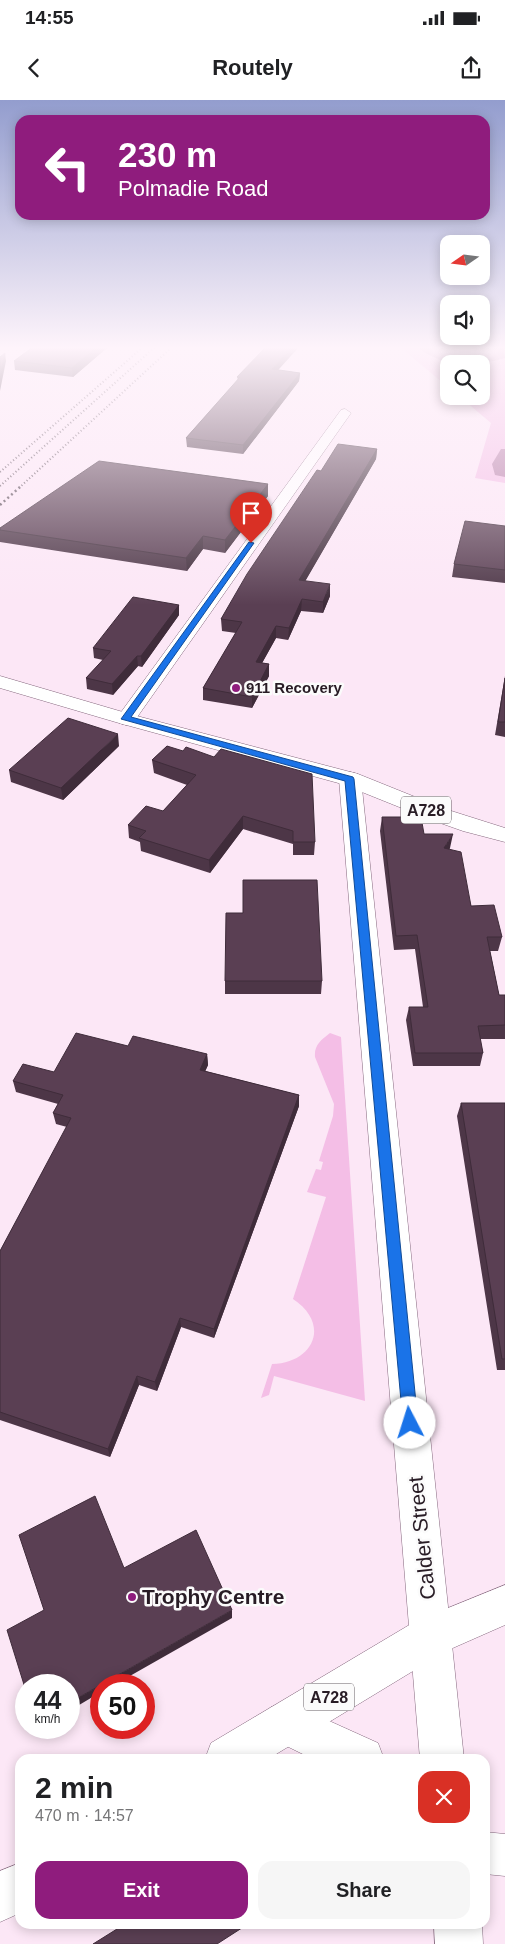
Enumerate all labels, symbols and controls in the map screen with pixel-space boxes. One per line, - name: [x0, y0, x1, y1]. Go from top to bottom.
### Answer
- text: 14:55: [25, 7, 74, 28]
- icon: back: [20, 54, 48, 82]
- icon: share: [457, 54, 485, 82]
- text: Routely: [212, 55, 293, 80]
- icon: left: [35, 135, 100, 200]
- text: 230 m: [118, 135, 217, 174]
- text: Polmadie Road: [118, 176, 268, 201]
- north arrow: [440, 235, 490, 285]
- map controls: [440, 235, 490, 405]
- button: sound: [440, 295, 490, 345]
- button: search: [440, 355, 490, 405]
- pin: [230, 492, 272, 543]
- icon: arrive: [237, 499, 265, 527]
- place label: 911 Recovery: [246, 679, 343, 696]
- marker: 911 Recovery: [230, 682, 242, 694]
- road number: A728: [401, 796, 451, 824]
- position arrow: [383, 1396, 435, 1448]
- street label: Calder Street: [404, 1475, 439, 1601]
- place label: Trophy Centre: [142, 1585, 284, 1608]
- marker: Trophy Centre: [126, 1591, 138, 1603]
- speed limit sign: 50: [90, 1674, 155, 1739]
- road number: A728: [304, 1684, 354, 1710]
- text: 44: [34, 1686, 61, 1714]
- text: km/h: [34, 1712, 61, 1726]
- text: 2 min: [35, 1771, 113, 1804]
- button: close: [418, 1771, 470, 1823]
- text: 470 m · 14:57: [35, 1807, 134, 1824]
- button: Exit: [35, 1861, 248, 1919]
- button: Share: [258, 1861, 470, 1919]

